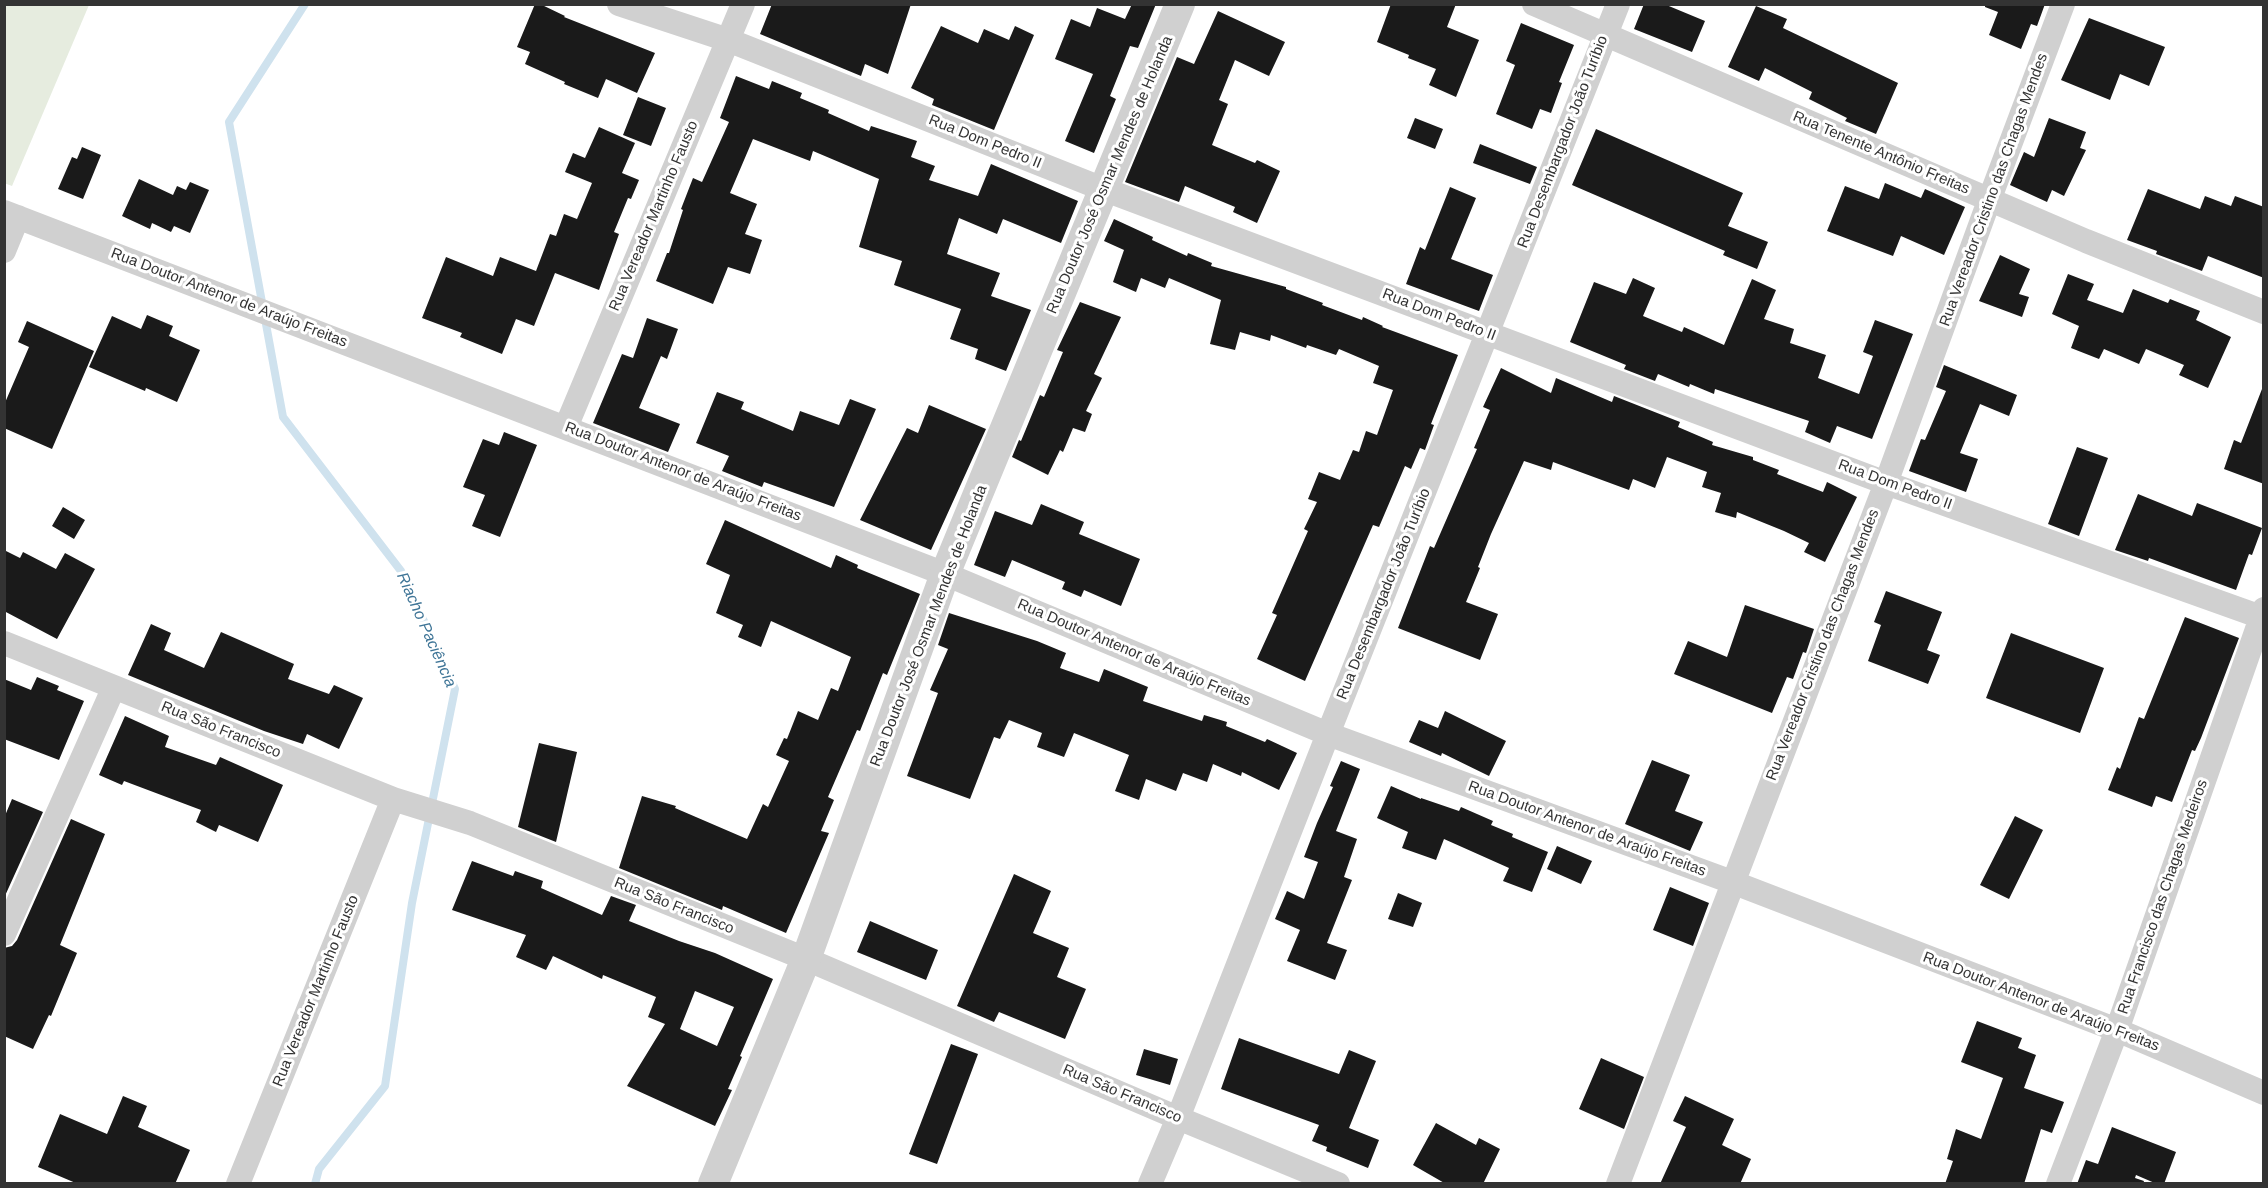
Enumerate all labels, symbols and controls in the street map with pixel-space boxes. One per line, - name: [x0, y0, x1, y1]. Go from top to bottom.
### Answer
- street label: Rua Doutor José Osmar Mendes de Holanda: [1043, 33, 1177, 317]
- street label: Rua Desembargador João Turíbio: [1514, 33, 1612, 251]
- street label: Rua Vereador Cristino das Chagas Mendes: [1936, 51, 2052, 329]
- street label: Rua Tenente Antônio Freitas: [1790, 108, 1972, 198]
- street label: Rua Dom Pedro II: [926, 111, 1044, 173]
- street label: Rua Vereador Martinho Fausto: [606, 118, 702, 314]
- street label: Rua Doutor Antenor de Araújo Freitas: [108, 244, 350, 352]
- street label: Rua Dom Pedro II: [1380, 285, 1498, 345]
- street label: Rua Doutor Antenor de Araújo Freitas: [562, 418, 804, 526]
- street label: Rua Dom Pedro II: [1836, 456, 1954, 514]
- street label: Rua Doutor José Osmar Mendes de Holanda: [867, 483, 991, 769]
- street label: Rua Desembargador João Turíbio: [1333, 486, 1435, 702]
- street label: Rua Vereador Cristino das Chagas Mendes: [1763, 507, 1883, 783]
- water label: Riacho Paciência: [392, 570, 460, 690]
- street label: Rua Doutor Antenor de Araújo Freitas: [1015, 596, 1253, 710]
- street label: Rua São Francisco: [158, 698, 284, 762]
- street label: Rua Doutor Antenor de Araújo Freitas: [1466, 777, 1708, 881]
- street label: Rua Francisco das Chagas Medeiros: [2114, 777, 2212, 1017]
- street label: Rua São Francisco: [611, 874, 737, 938]
- street label: Rua Vereador Martinho Fausto: [269, 893, 363, 1089]
- street label: Rua Doutor Antenor de Araújo Freitas: [1920, 948, 2162, 1056]
- street label: Rua São Francisco: [1060, 1061, 1184, 1127]

